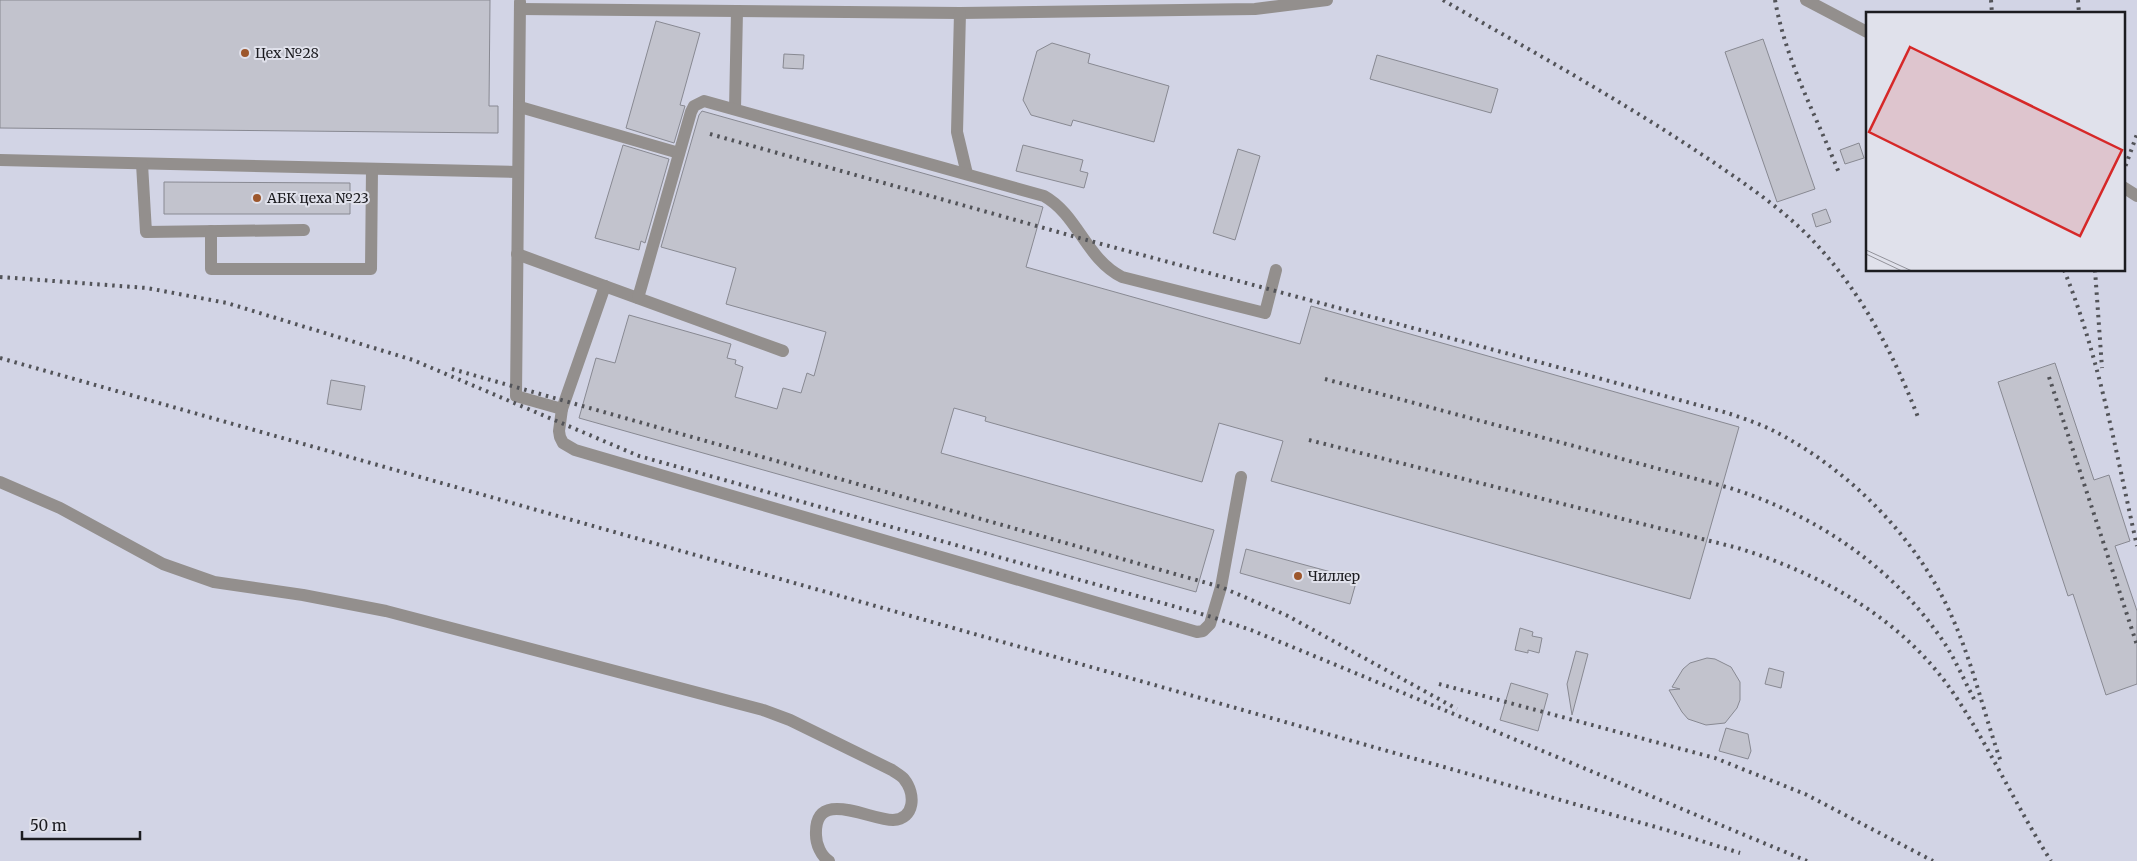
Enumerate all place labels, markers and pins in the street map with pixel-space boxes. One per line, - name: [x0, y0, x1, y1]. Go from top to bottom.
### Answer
- place label: Цех №28: [255, 44, 319, 62]
- marker: Цех №28: [239, 47, 251, 59]
- place label: АБК цеха №23: [266, 189, 369, 207]
- marker: АБК цеха №23: [251, 192, 263, 204]
- place label: Чиллер: [1308, 567, 1361, 585]
- marker: Чиллер: [1292, 570, 1304, 582]

